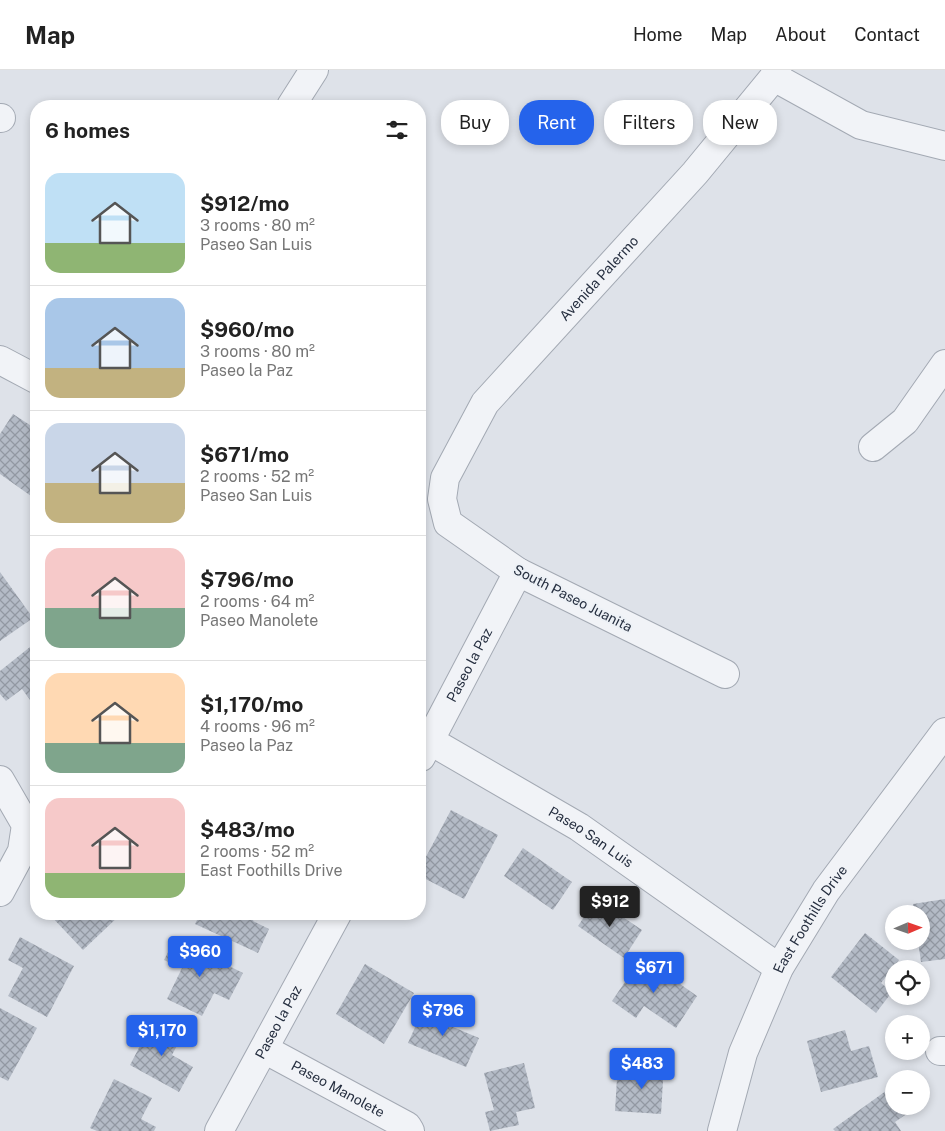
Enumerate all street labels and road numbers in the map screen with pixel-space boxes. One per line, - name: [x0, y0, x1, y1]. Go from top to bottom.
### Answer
- street label: Avenida Palermo: [556, 233, 642, 324]
- street label: South Paseo Juanita: [511, 561, 635, 635]
- street label: Paseo la Paz: [443, 625, 495, 705]
- street label: Paseo San Luis: [546, 803, 636, 871]
- street label: East Foothills Drive: [770, 862, 851, 975]
- street label: Paseo la Paz: [252, 982, 305, 1062]
- street label: Paseo Manolete: [289, 1057, 387, 1120]

